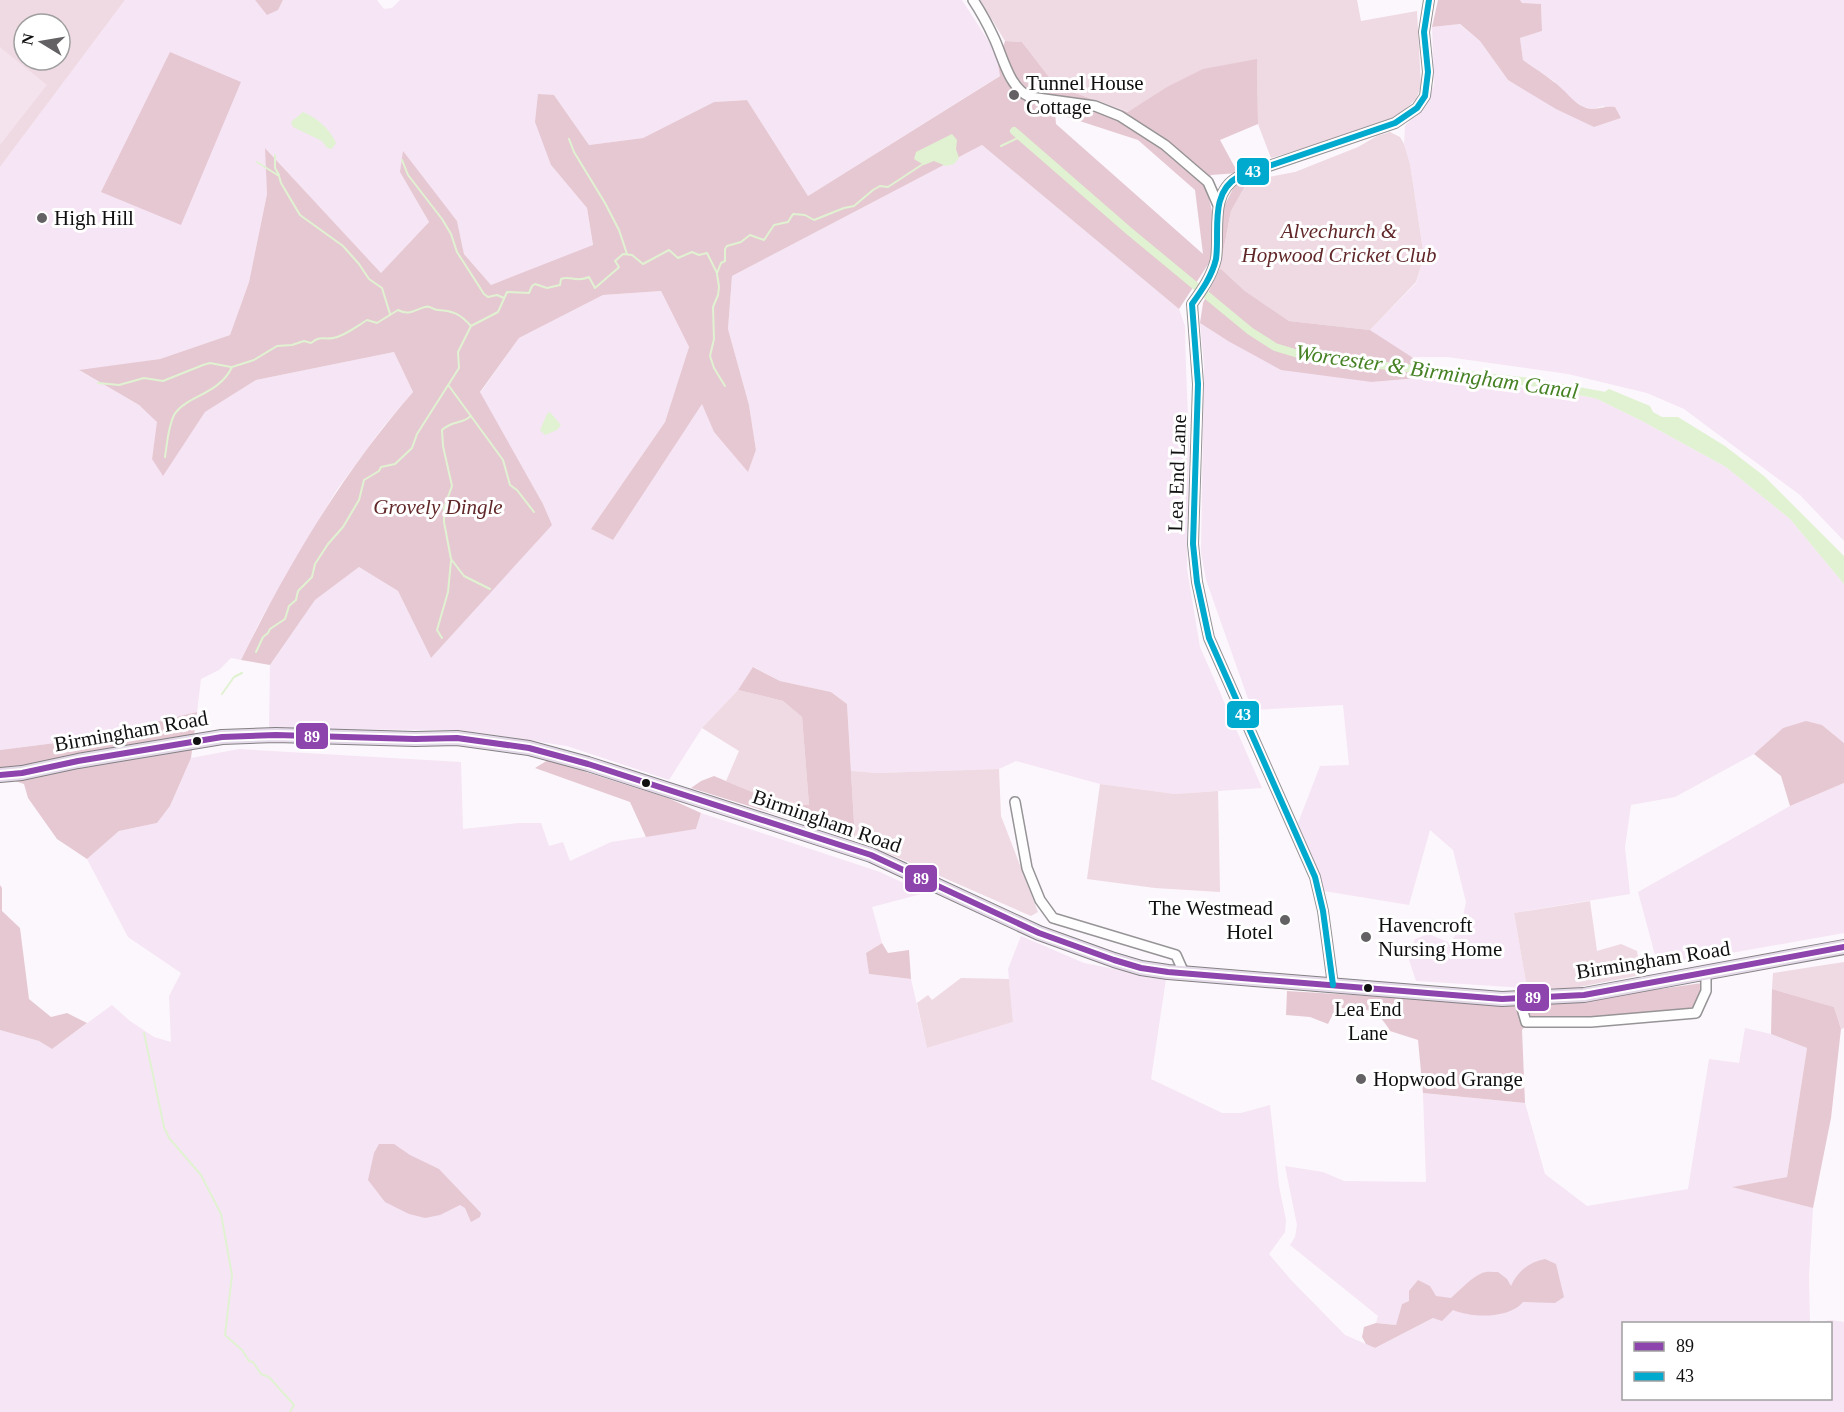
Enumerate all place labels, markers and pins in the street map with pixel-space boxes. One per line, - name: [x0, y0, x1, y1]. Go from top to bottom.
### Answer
- place label: Tunnel House Cottage: [1026, 71, 1144, 119]
- marker: Tunnel House Cottage: [1007, 88, 1021, 102]
- place label: High Hill: [54, 206, 134, 230]
- marker: High Hill: [35, 211, 49, 225]
- unlabelled marker: [191, 735, 203, 747]
- unlabelled marker: [640, 777, 652, 789]
- place label: The Westmead Hotel: [1149, 896, 1273, 944]
- marker: The Westmead Hotel: [1278, 913, 1292, 927]
- place label: Havencroft Nursing Home: [1378, 913, 1502, 961]
- marker: Havencroft Nursing Home: [1359, 930, 1373, 944]
- marker: Lea End Lane: [1362, 982, 1374, 994]
- place label: Lea End Lane: [1334, 998, 1402, 1044]
- place label: Hopwood Grange: [1373, 1067, 1523, 1091]
- marker: Hopwood Grange: [1354, 1072, 1368, 1086]

